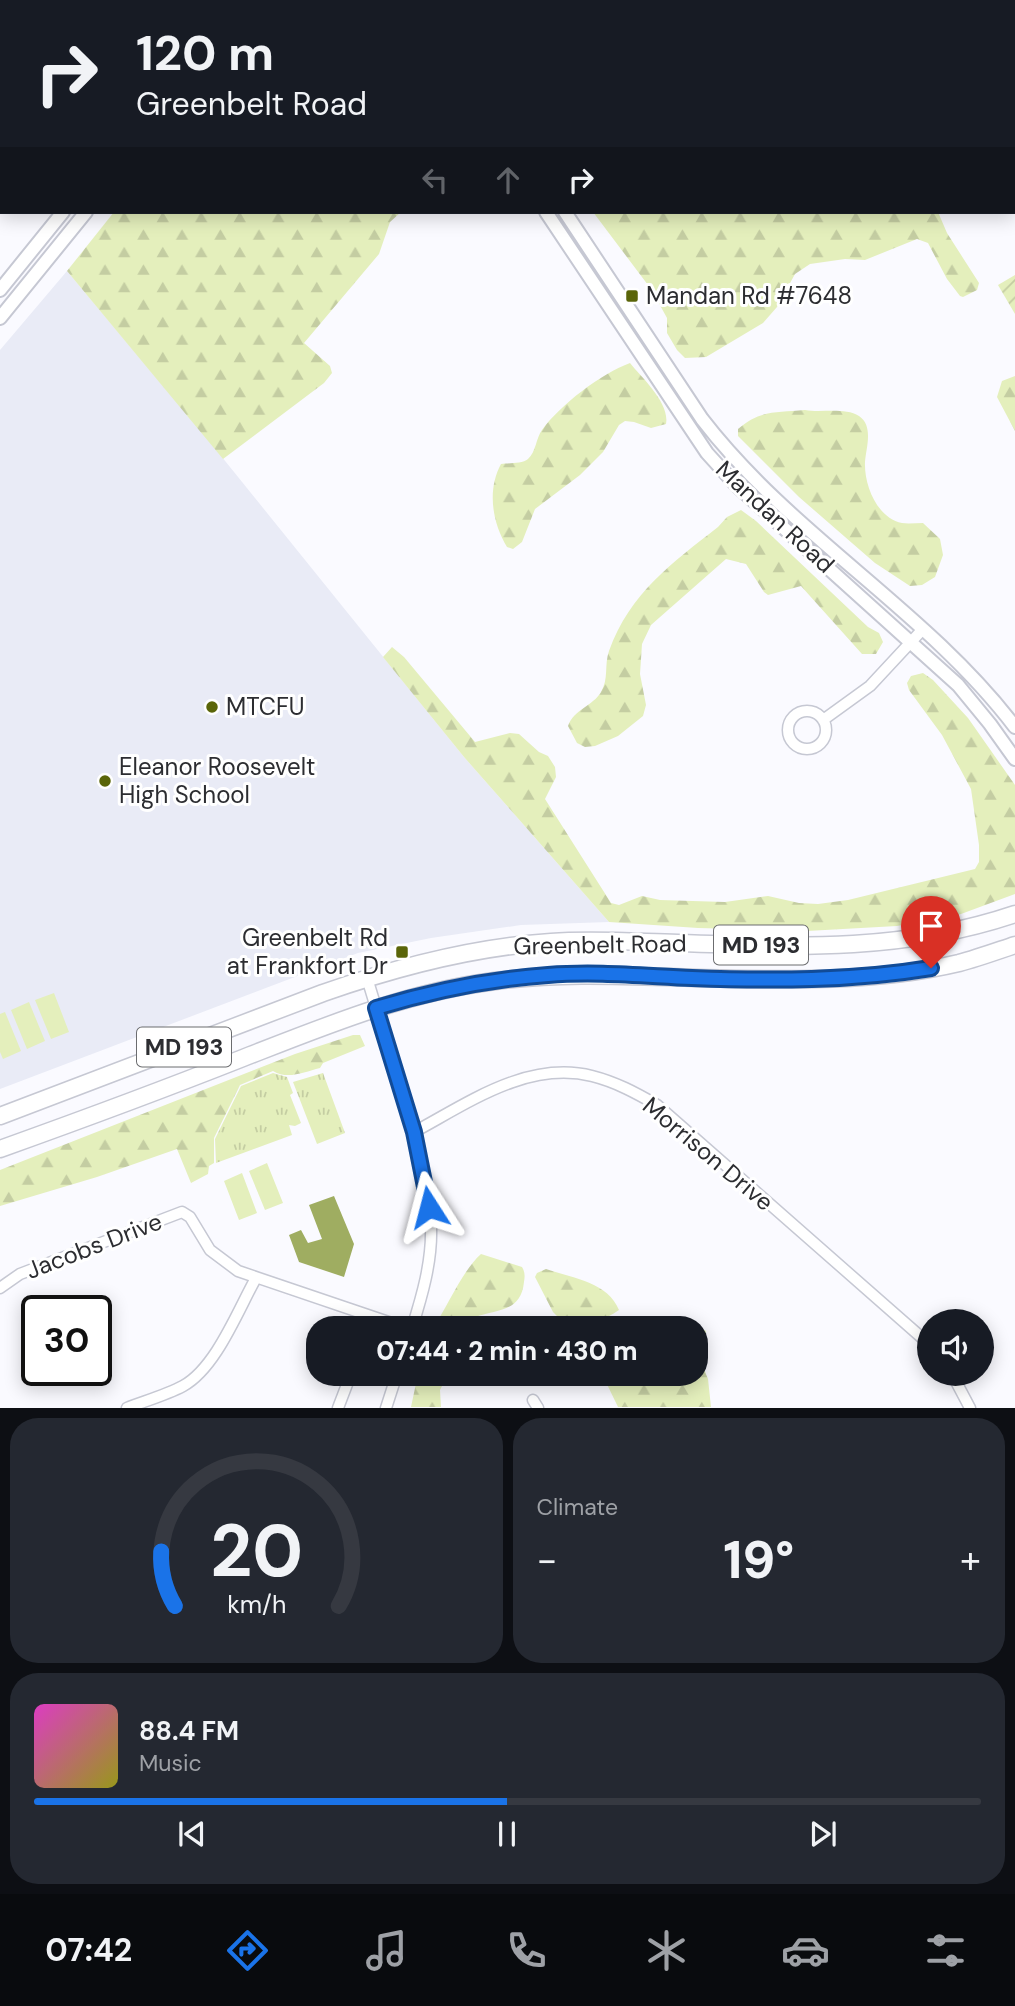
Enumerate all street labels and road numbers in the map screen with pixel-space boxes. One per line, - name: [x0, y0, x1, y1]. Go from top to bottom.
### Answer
- street label: Mandan Road: [709, 454, 841, 580]
- road number: MD 193: [714, 926, 808, 964]
- street label: Greenbelt Road: [513, 927, 687, 962]
- road number: MD 193: [137, 1028, 231, 1066]
- street label: Morrison Drive: [637, 1090, 780, 1217]
- street label: Jacobs Drive: [21, 1205, 166, 1286]

